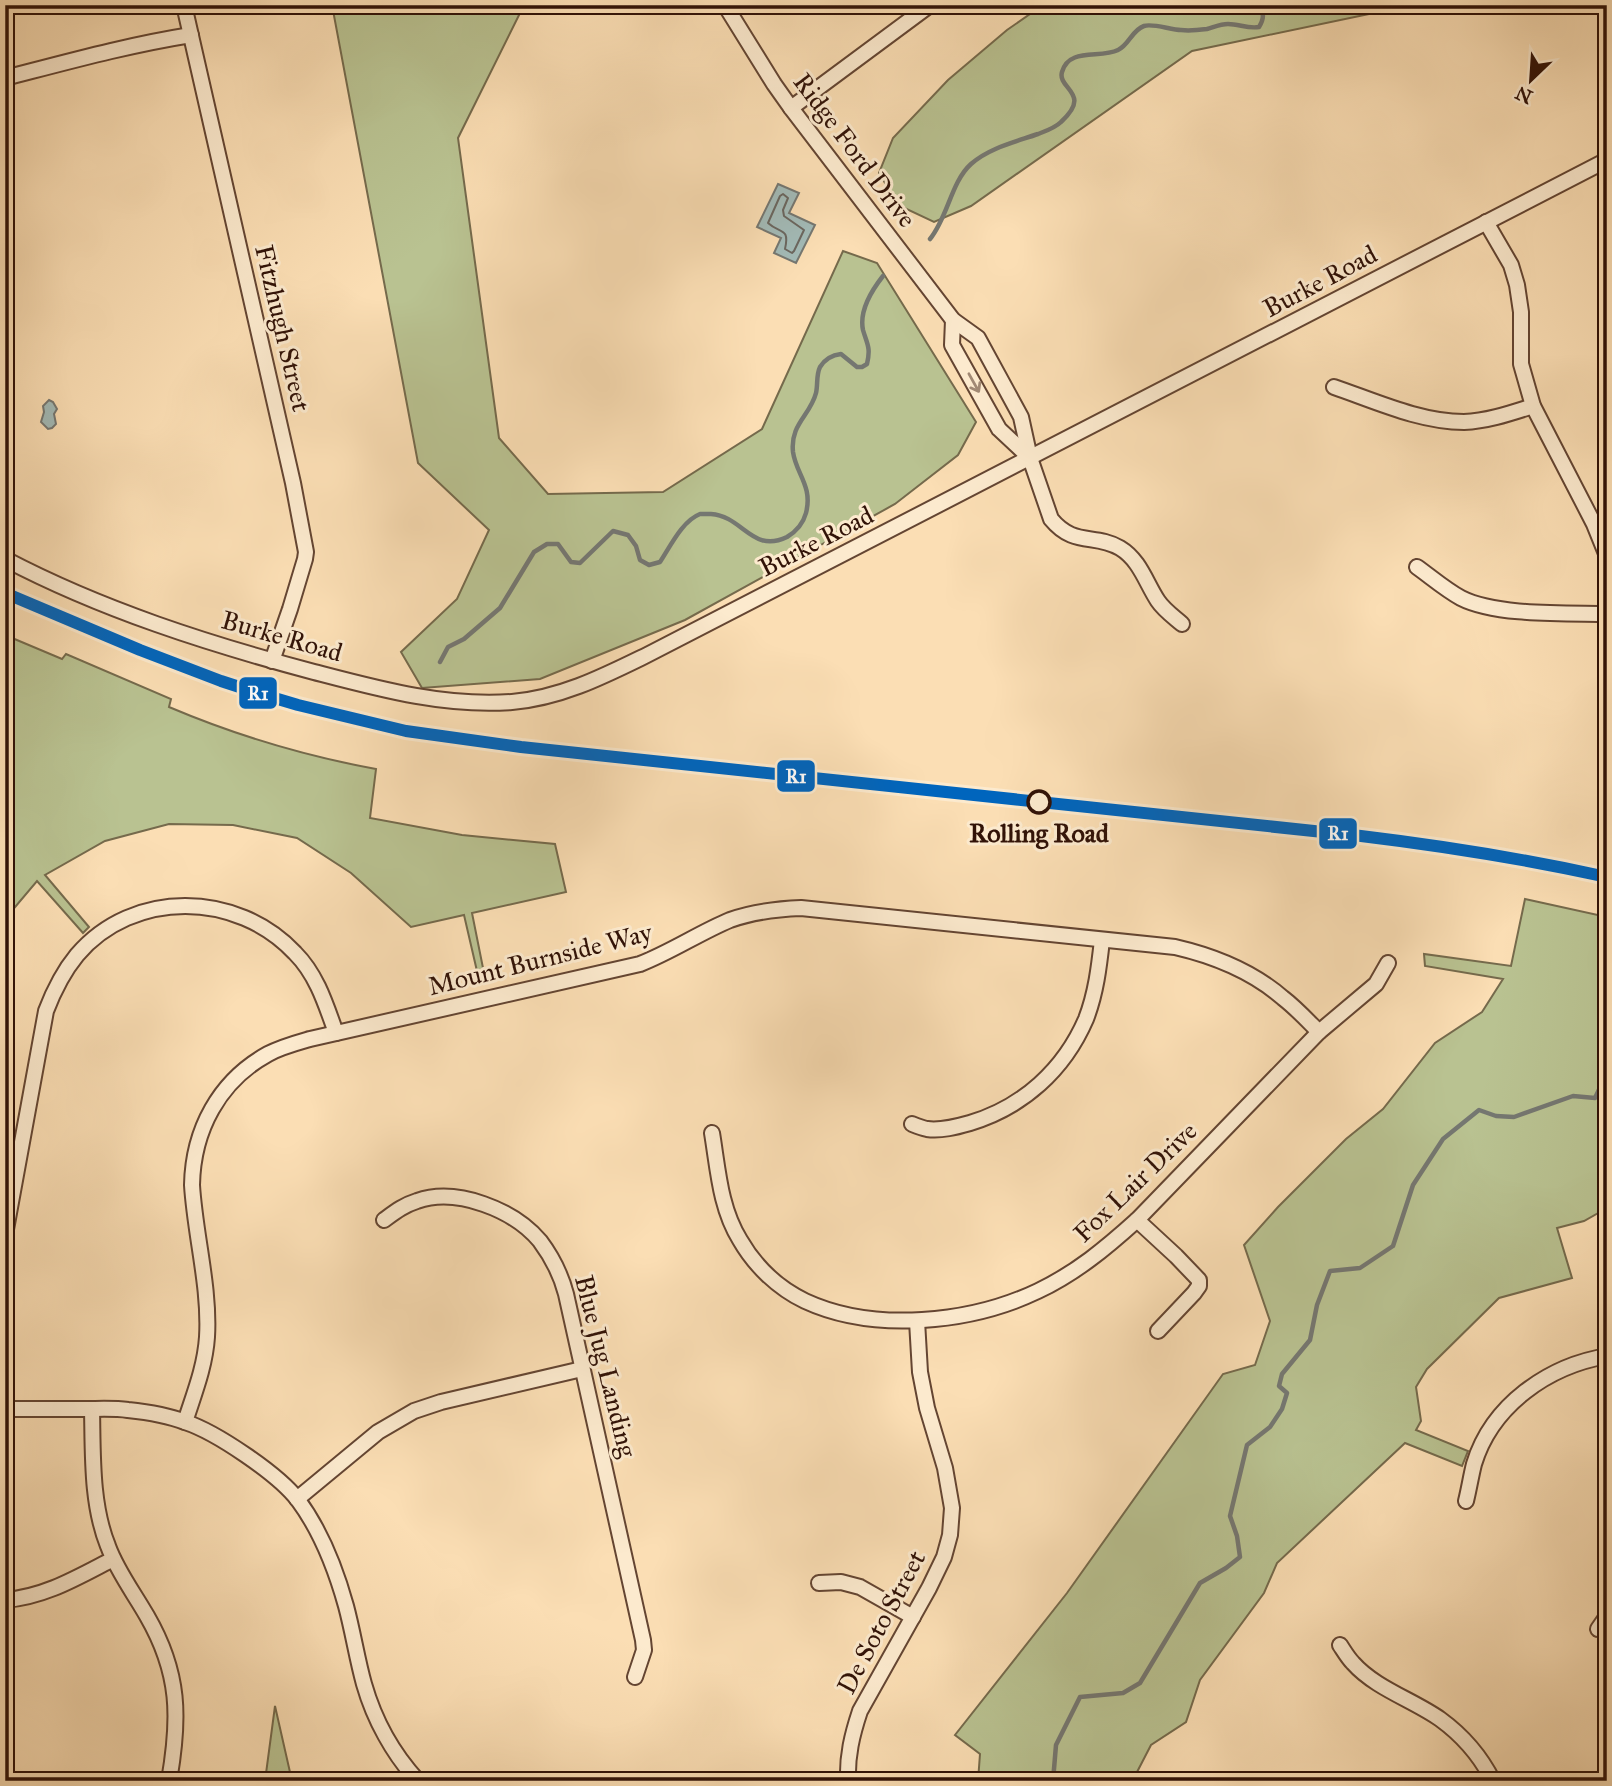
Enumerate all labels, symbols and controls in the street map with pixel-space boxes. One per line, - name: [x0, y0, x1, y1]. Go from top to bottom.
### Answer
- north arrow: [1496, 46, 1566, 116]
- street label: Ridge Ford Drive: [787, 67, 924, 234]
- text: N: [1512, 81, 1536, 109]
- street label: Burke Road: [1258, 238, 1382, 324]
- street label: Fitzhugh Street: [248, 241, 318, 415]
- one-way arrow: [968, 372, 981, 393]
- street label: Burke Road: [753, 499, 879, 583]
- street label: Burke Road: [218, 603, 346, 669]
- line badge: R1: [238, 676, 278, 710]
- text: R1: [248, 682, 269, 705]
- line badge: R1: [776, 759, 816, 793]
- text: R1: [786, 765, 807, 788]
- marker: Rolling Road: [1027, 790, 1051, 814]
- place label: Rolling Road: [969, 817, 1110, 850]
- line badge: R1: [1318, 817, 1358, 850]
- text: R1: [1328, 822, 1349, 845]
- street label: Mount Burnside Way: [425, 916, 656, 1002]
- street label: Fox Lair Drive: [1067, 1115, 1204, 1249]
- street label: Blue Jug Landing: [568, 1272, 644, 1461]
- street label: De Soto Street: [830, 1545, 932, 1699]

